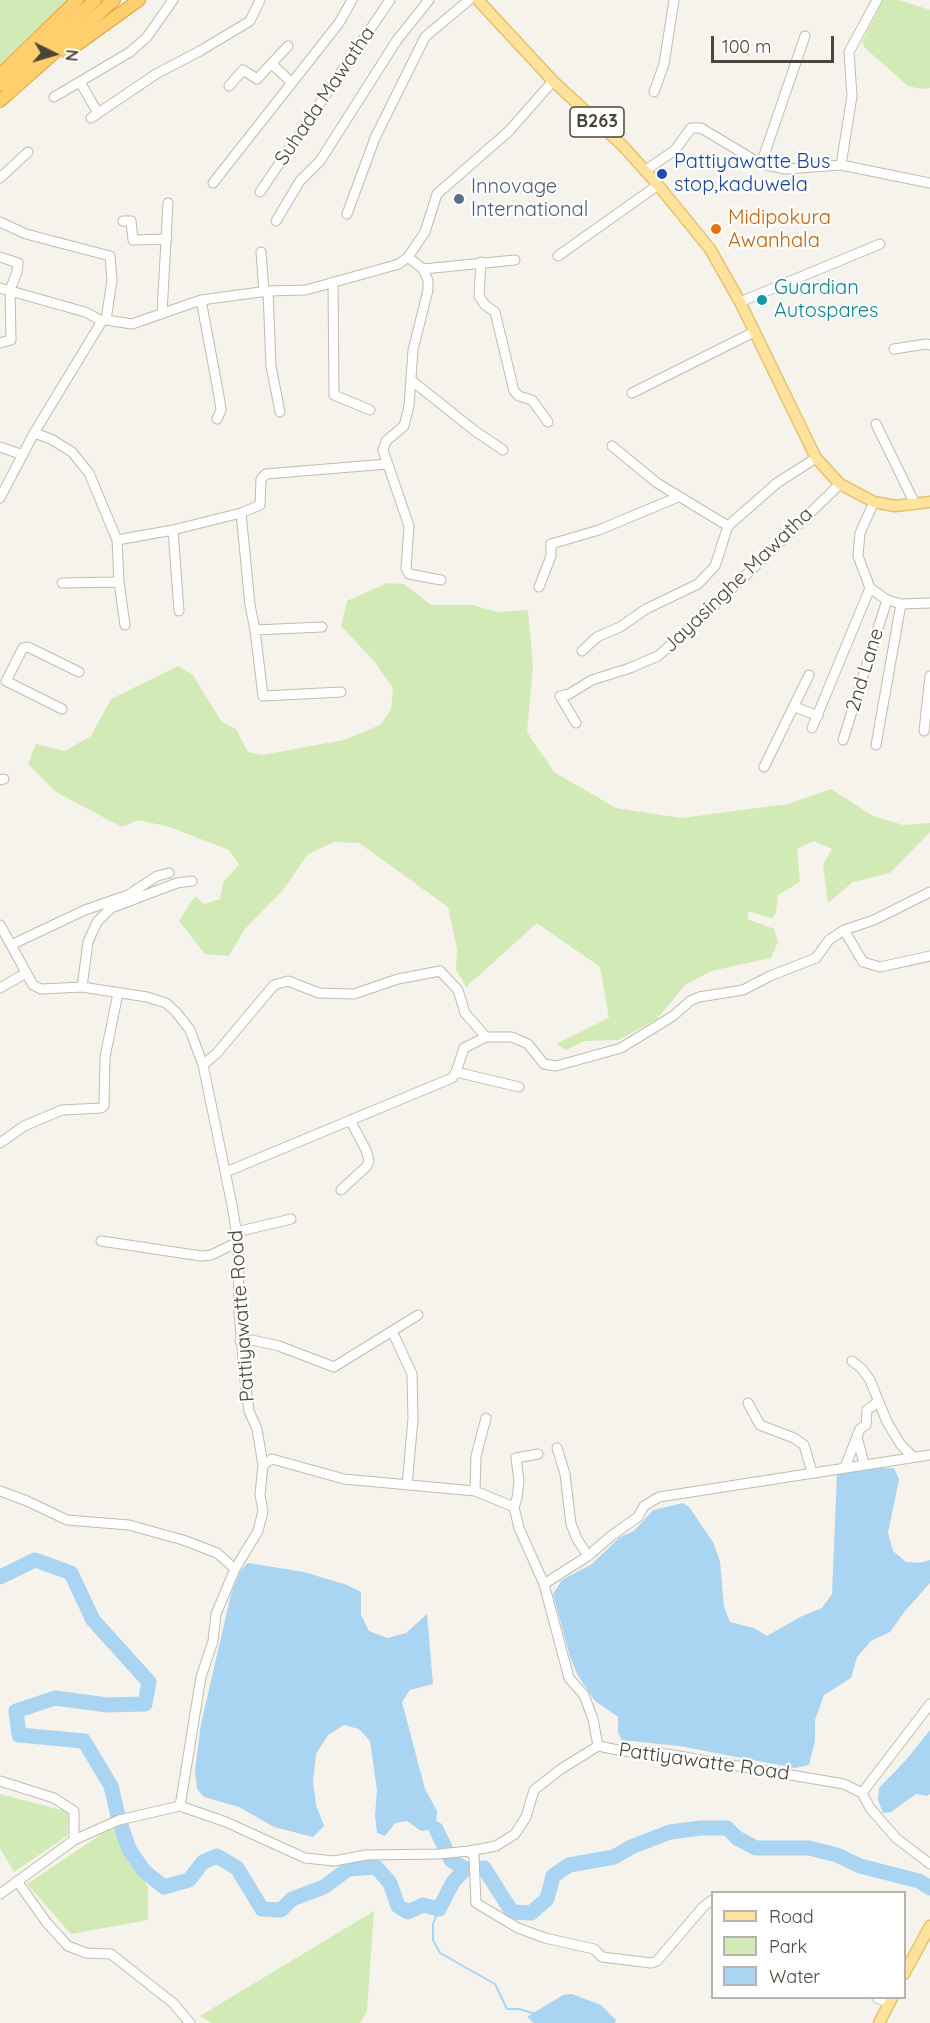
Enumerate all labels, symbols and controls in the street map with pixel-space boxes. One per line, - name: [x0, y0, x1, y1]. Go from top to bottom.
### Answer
- street label: Suhada Mawatha: [270, 22, 380, 170]
- north arrow: [24, 24, 84, 84]
- scale bar: [714, 24, 837, 62]
- text: 100 m: [722, 35, 771, 58]
- text: N: [61, 49, 82, 62]
- road number: B263: [570, 107, 624, 137]
- place label: Pattiyawatte Bus stop,kaduwela: [674, 150, 830, 197]
- marker: Pattiyawatte Bus stop,kaduwela: [655, 167, 669, 181]
- place label: Innovage International: [471, 175, 588, 222]
- marker: Innovage International: [452, 192, 466, 206]
- place label: Midipokura Awanhala: [728, 206, 831, 253]
- marker: Midipokura Awanhala: [709, 222, 723, 236]
- place label: Guardian Autospares: [774, 276, 878, 323]
- marker: Guardian Autospares: [755, 293, 769, 307]
- street label: Jayasinghe Mawatha: [658, 502, 818, 658]
- street label: 2nd Lane: [841, 625, 889, 715]
- street label: Pattiyawatte Road: [224, 1229, 260, 1403]
- street label: Pattiyawatte Road: [617, 1738, 791, 1786]
- legend: [711, 1891, 906, 1999]
- text: Road: [769, 1905, 814, 1928]
- text: Park: [769, 1935, 807, 1958]
- text: Water: [769, 1965, 820, 1988]

